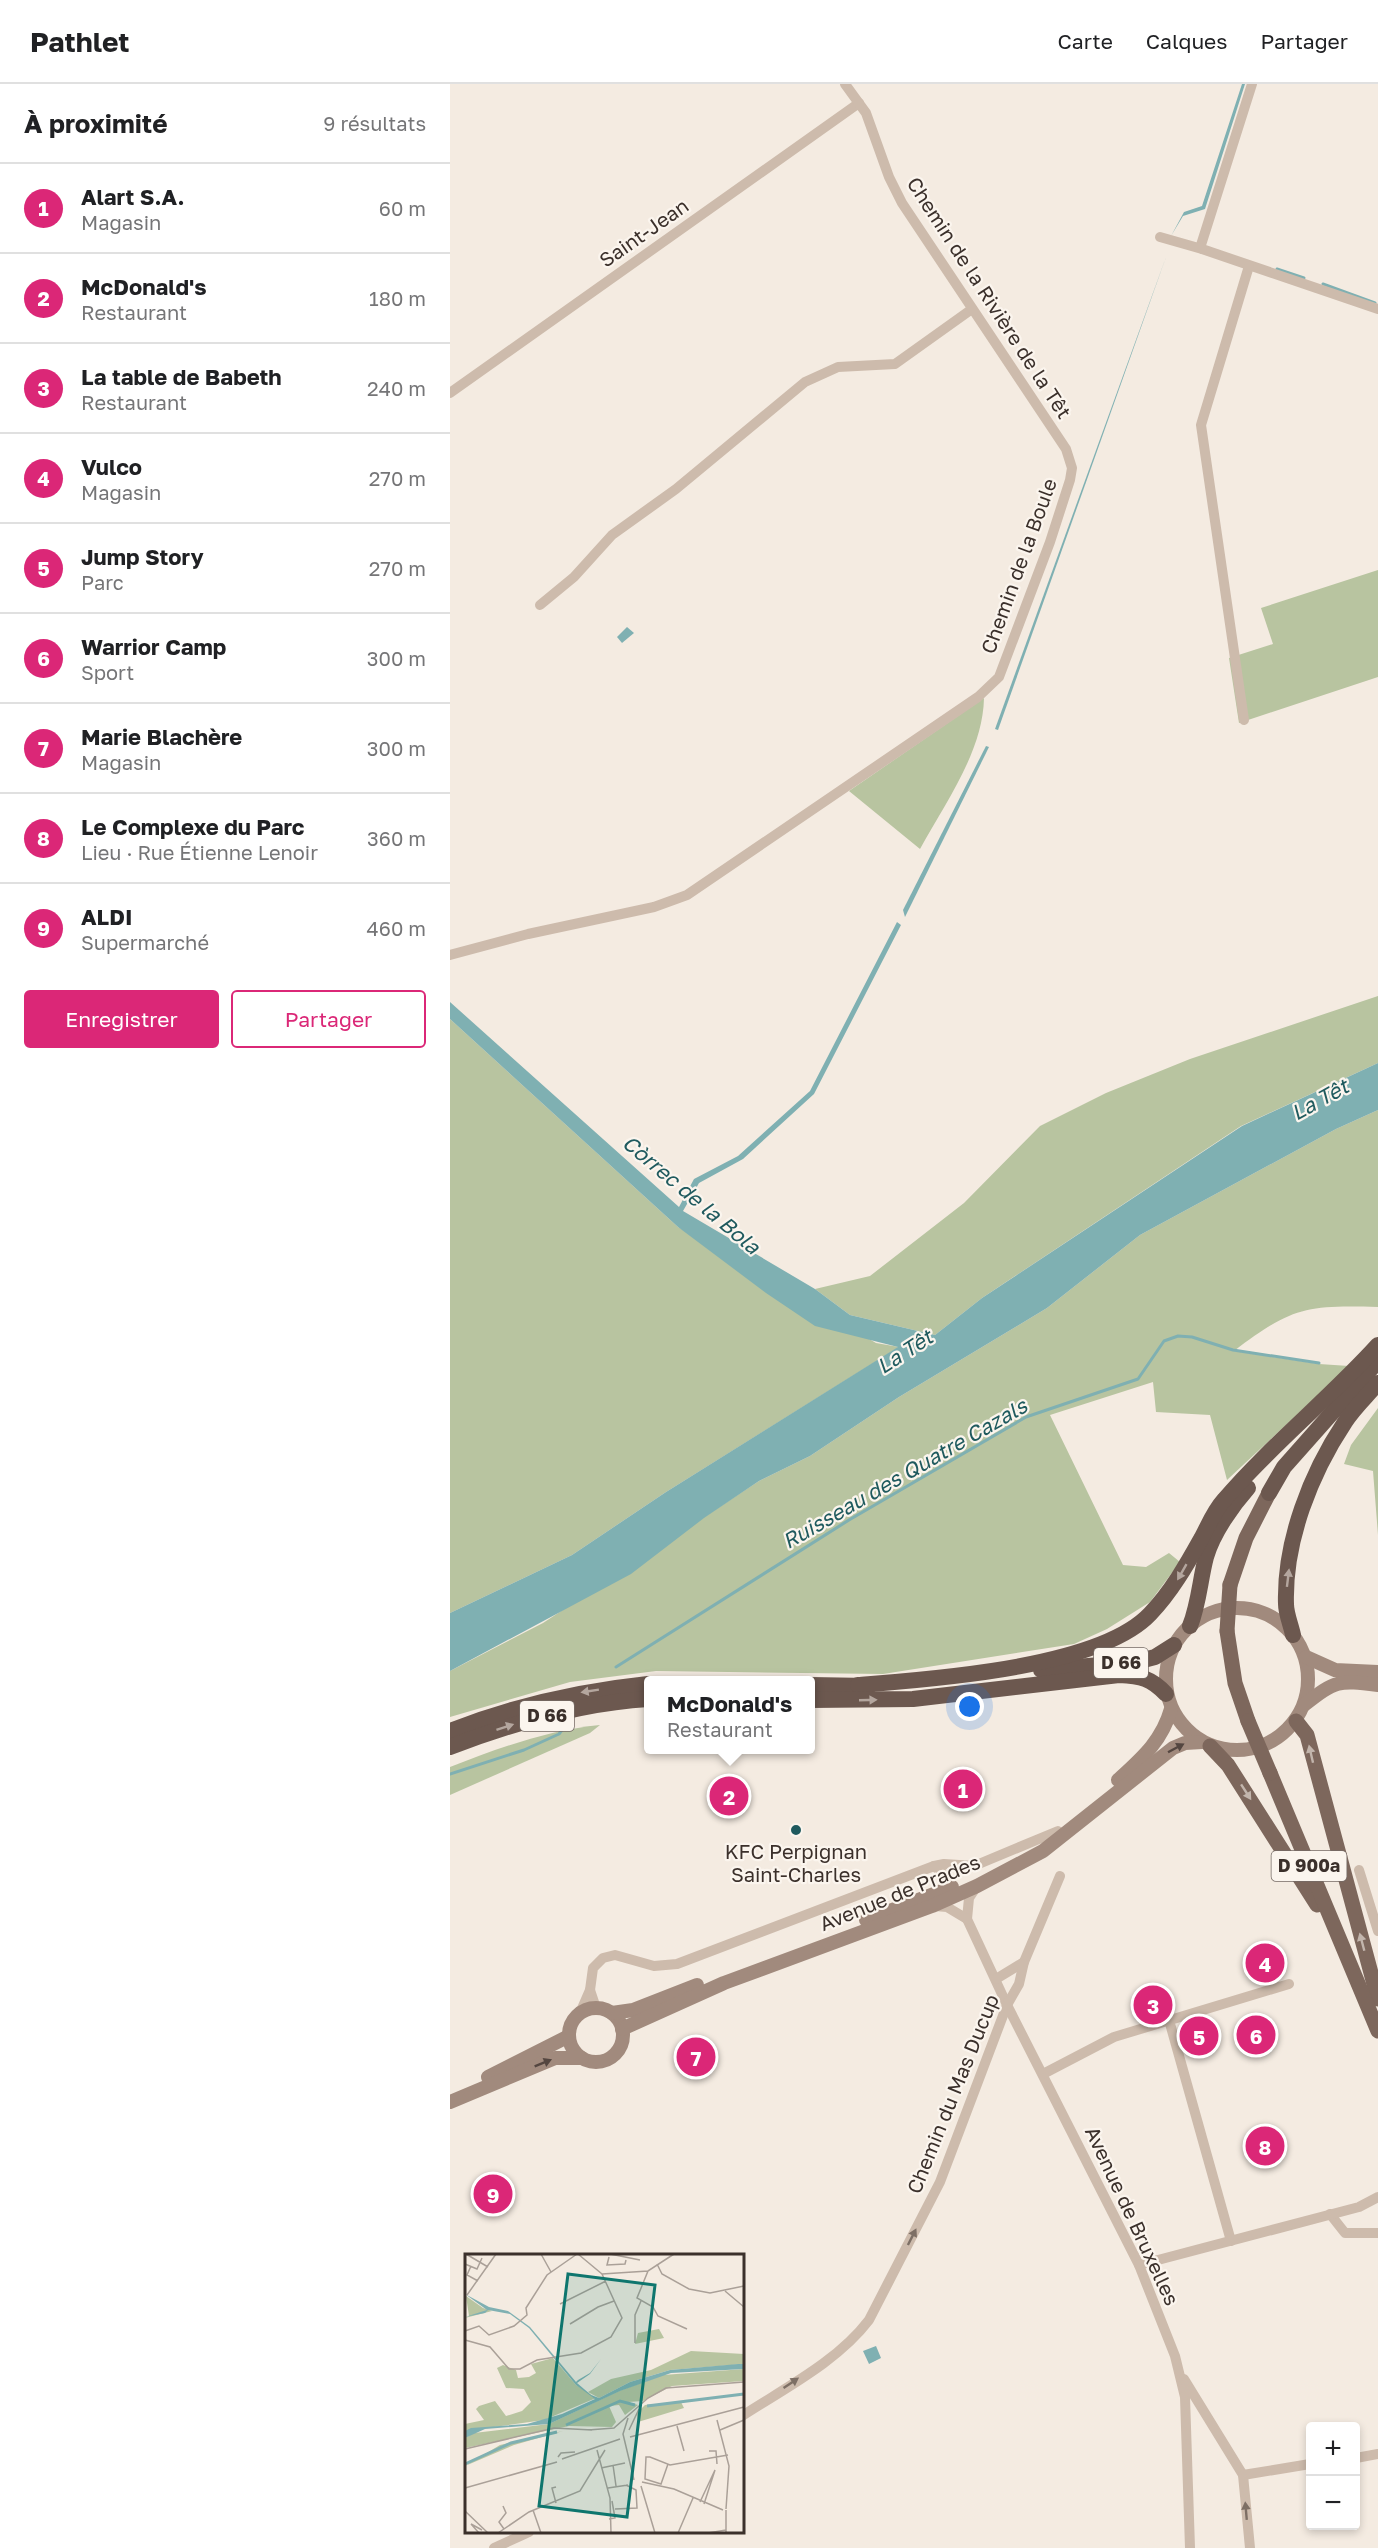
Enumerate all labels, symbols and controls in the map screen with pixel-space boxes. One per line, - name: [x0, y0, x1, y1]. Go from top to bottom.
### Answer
- text: Pathlet: [30, 25, 130, 58]
- text: Carte: [1057, 28, 1113, 54]
- text: Calques: [1146, 28, 1227, 54]
- text: Partager: [1260, 28, 1348, 54]
- text: À proximité: [24, 108, 168, 139]
- text: 9 résultats: [323, 111, 426, 135]
- street label: Chemin de la Rivière de la Têt: [903, 172, 1077, 423]
- text: Alart S.A.: [81, 183, 185, 210]
- street label: Saint-Jean: [594, 193, 693, 272]
- text: 1: [38, 196, 49, 220]
- text: 60 m: [379, 196, 426, 220]
- text: Magasin: [81, 210, 161, 234]
- text: McDonald's: [81, 273, 207, 300]
- text: 2: [37, 286, 50, 310]
- text: 180 m: [369, 286, 426, 310]
- text: Restaurant: [81, 300, 187, 324]
- text: La table de Babeth: [81, 363, 282, 390]
- text: 3: [37, 376, 50, 400]
- text: 240 m: [367, 376, 426, 400]
- text: Restaurant: [81, 390, 187, 414]
- text: Vulco: [81, 453, 142, 480]
- text: 4: [37, 466, 50, 490]
- text: 270 m: [369, 466, 426, 490]
- street label: Chemin de la Boule: [975, 475, 1061, 657]
- text: Magasin: [81, 480, 161, 504]
- text: Jump Story: [81, 543, 204, 570]
- text: 5: [37, 556, 50, 580]
- text: 270 m: [369, 556, 426, 580]
- text: Parc: [81, 570, 124, 594]
- text: Warrior Camp: [81, 633, 226, 660]
- text: 6: [37, 646, 50, 670]
- text: 300 m: [367, 646, 426, 670]
- text: Sport: [81, 660, 134, 684]
- text: Marie Blachère: [81, 723, 242, 750]
- text: 7: [38, 736, 49, 760]
- text: 300 m: [367, 736, 426, 760]
- text: Magasin: [81, 750, 161, 774]
- text: Le Complexe du Parc: [81, 813, 304, 840]
- text: 8: [37, 826, 50, 850]
- text: 360 m: [367, 826, 426, 850]
- text: Lieu · Rue Étienne Lenoir: [81, 840, 318, 864]
- text: ALDI: [81, 903, 132, 930]
- text: 9: [37, 916, 50, 940]
- text: 460 m: [367, 916, 426, 940]
- text: Supermarché: [81, 930, 209, 954]
- button: Enregistrer: [24, 990, 219, 1048]
- button: Partager: [231, 990, 426, 1048]
- water label: La Têt: [1286, 1072, 1355, 1125]
- water label: Còrrec de la Bola: [618, 1129, 767, 1260]
- water label: La Têt: [872, 1322, 940, 1379]
- water label: Ruisseau des Quatre Cazals: [778, 1392, 1032, 1554]
- one-way arrow: [1177, 1564, 1187, 1581]
- one-way arrow: [1283, 1568, 1292, 1587]
- road number: D 66: [1094, 1648, 1148, 1678]
- popup: [644, 1676, 815, 1754]
- one-way arrow: [580, 1687, 599, 1696]
- text: McDonald's: [667, 1690, 792, 1717]
- your location: [955, 1692, 984, 1721]
- one-way arrow: [859, 1695, 878, 1705]
- road number: D 66: [520, 1701, 574, 1731]
- text: Restaurant: [667, 1717, 773, 1741]
- one-way arrow: [496, 1722, 514, 1732]
- one-way arrow: [1168, 1743, 1185, 1753]
- one-way arrow: [1306, 1745, 1316, 1763]
- pin: 1: [944, 1766, 982, 1812]
- pin: 2: [710, 1774, 748, 1818]
- one-way arrow: [1240, 1784, 1251, 1800]
- marker: KFC Perpignan Saint-Charles: [789, 1823, 803, 1837]
- place label: KFC Perpignan Saint-Charles: [725, 1839, 867, 1886]
- street label: Avenue de Prades: [816, 1849, 983, 1935]
- road number: D 900a: [1272, 1851, 1346, 1881]
- one-way arrow: [1357, 1933, 1367, 1952]
- pin: 4: [1246, 1940, 1284, 1986]
- pin: 3: [1134, 1982, 1172, 2028]
- street label: Chemin du Mas Ducup: [901, 1990, 1003, 2197]
- pin: 6: [1236, 2012, 1276, 2058]
- pin: 5: [1180, 2014, 1218, 2058]
- pin: 7: [676, 2034, 716, 2080]
- one-way arrow: [534, 2058, 552, 2067]
- street label: Avenue de Bruxelles: [1081, 2122, 1185, 2309]
- pin: 8: [1246, 2124, 1284, 2168]
- pin: 9: [474, 2172, 513, 2216]
- one-way arrow: [907, 2228, 917, 2245]
- inset map: [465, 2254, 744, 2533]
- one-way arrow: [782, 2377, 798, 2389]
- map controls: [1306, 2422, 1360, 2530]
- button: +: [1306, 2422, 1360, 2476]
- button: −: [1306, 2476, 1360, 2530]
- one-way arrow: [1241, 2502, 1251, 2521]

